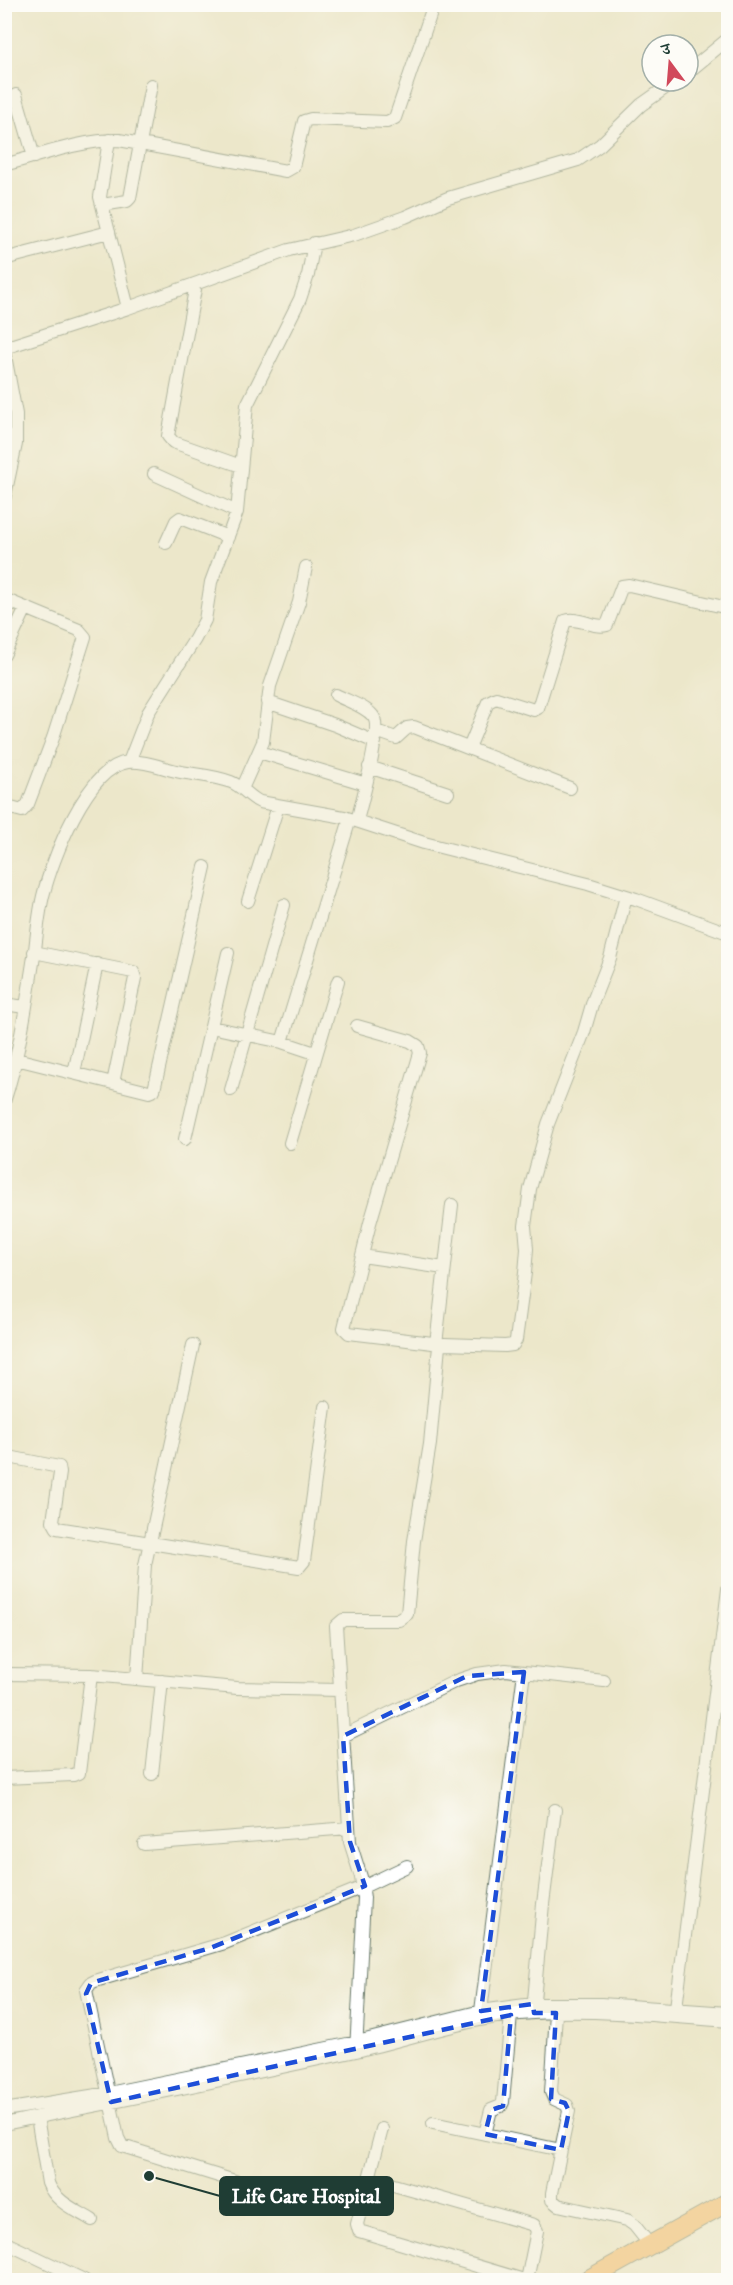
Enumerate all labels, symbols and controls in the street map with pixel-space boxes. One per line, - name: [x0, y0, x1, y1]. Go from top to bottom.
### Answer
- north arrow: [640, 33, 700, 93]
- text: उ: [659, 38, 675, 61]
- callout: Life Care Hospital: [220, 2177, 393, 2215]
- text: Life Care Hospital: [231, 2185, 382, 2210]

